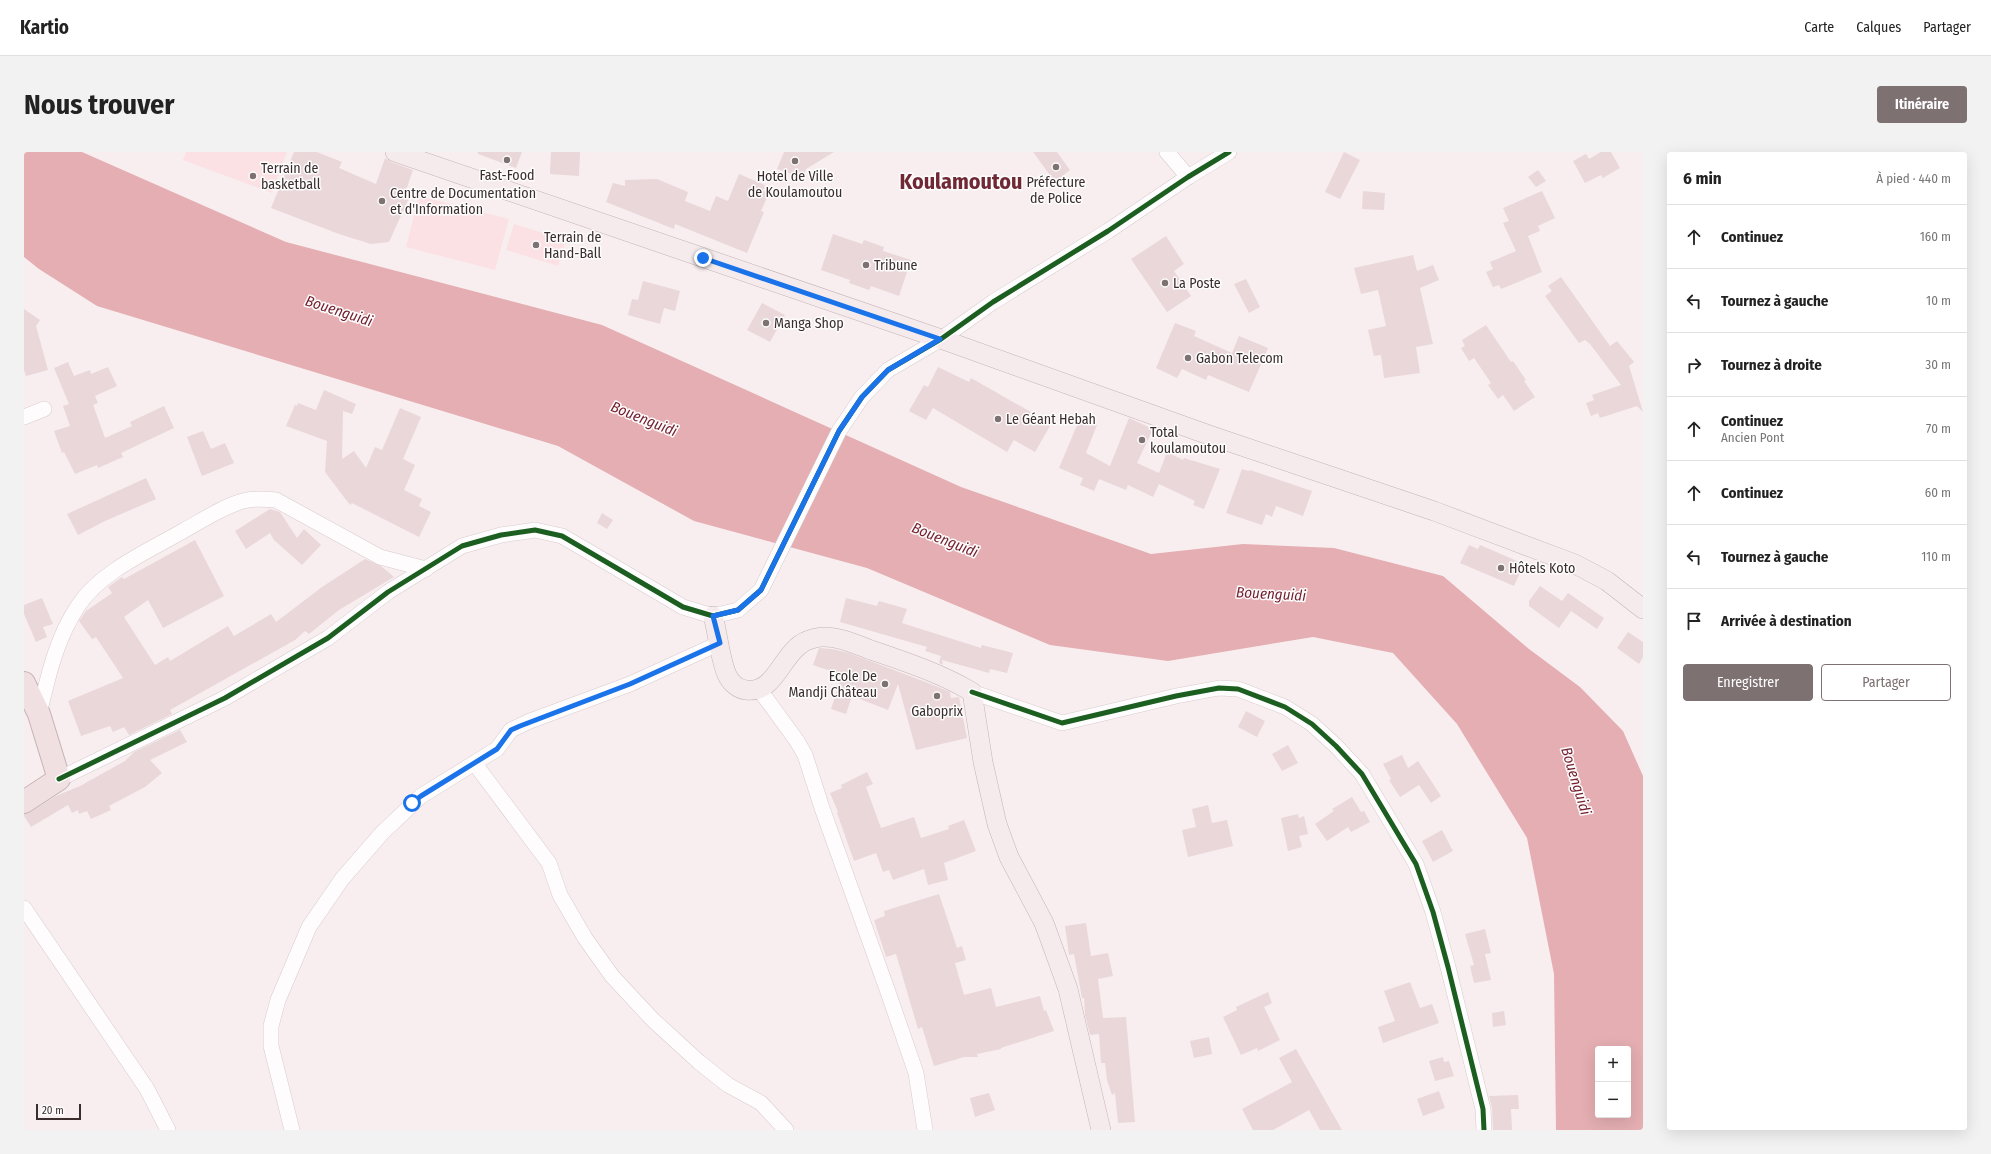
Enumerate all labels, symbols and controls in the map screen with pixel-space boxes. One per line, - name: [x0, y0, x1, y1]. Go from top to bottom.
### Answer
- text: Kartio: [20, 16, 69, 39]
- text: Carte: [1804, 19, 1834, 36]
- text: Calques: [1856, 19, 1901, 36]
- text: Partager: [1923, 19, 1971, 36]
- button: Itinéraire: [1877, 86, 1967, 123]
- text: Nous trouver: [24, 88, 175, 121]
- marker: Fast-Food: [502, 155, 512, 165]
- marker: Hotel de Ville de Koulamoutou: [790, 156, 800, 166]
- place label: Terrain de basketball: [261, 160, 321, 193]
- marker: Préfecture de Police: [1051, 162, 1061, 172]
- place label: Fast-Food: [479, 167, 535, 184]
- place label: Hotel de Ville de Koulamoutou: [748, 168, 842, 201]
- district label: Koulamoutou: [900, 168, 1022, 195]
- text: 6 min: [1683, 168, 1722, 189]
- marker: Terrain de basketball: [248, 171, 258, 181]
- text: À pied · 440 m: [1876, 171, 1951, 186]
- place label: Préfecture de Police: [1027, 174, 1085, 207]
- place label: Centre de Documentation et d'Information: [390, 185, 536, 218]
- marker: Centre de Documentation et d'Information: [377, 196, 387, 206]
- icon: ahead: [1683, 226, 1705, 248]
- text: Continuez: [1721, 228, 1783, 246]
- place label: Terrain de Hand-Ball: [544, 229, 602, 262]
- text: 160 m: [1920, 229, 1951, 244]
- marker: Terrain de Hand-Ball: [531, 240, 541, 250]
- route end: [694, 249, 712, 267]
- place label: Tribune: [874, 257, 918, 274]
- marker: Tribune: [861, 260, 871, 270]
- place label: La Poste: [1173, 275, 1221, 292]
- marker: La Poste: [1160, 278, 1170, 288]
- icon: left: [1683, 290, 1705, 312]
- water label: Bouenguidi: [303, 292, 375, 330]
- text: Tournez à gauche: [1721, 292, 1828, 310]
- text: 10 m: [1926, 293, 1951, 308]
- place label: Manga Shop: [774, 315, 844, 332]
- marker: Manga Shop: [761, 318, 771, 328]
- place label: Gabon Telecom: [1196, 350, 1283, 367]
- marker: Gabon Telecom: [1183, 353, 1193, 363]
- icon: right: [1683, 354, 1705, 376]
- text: Tournez à droite: [1721, 356, 1822, 374]
- text: 30 m: [1925, 357, 1951, 372]
- water label: Bouenguidi: [608, 398, 680, 441]
- place label: Le Géant Hebah: [1006, 411, 1096, 428]
- text: Continuez: [1721, 412, 1783, 430]
- marker: Le Géant Hebah: [993, 414, 1003, 424]
- icon: ahead: [1683, 418, 1705, 440]
- text: 70 m: [1926, 421, 1951, 436]
- place label: Total koulamoutou: [1150, 424, 1226, 457]
- text: Ancien Pont: [1721, 430, 1784, 445]
- marker: Total koulamoutou: [1137, 435, 1147, 445]
- icon: ahead: [1683, 482, 1705, 504]
- text: Continuez: [1721, 484, 1783, 502]
- text: 60 m: [1925, 485, 1951, 500]
- water label: Bouenguidi: [909, 519, 981, 562]
- icon: left: [1683, 546, 1705, 568]
- text: Tournez à gauche: [1721, 548, 1828, 566]
- text: 110 m: [1921, 549, 1951, 564]
- place label: Hôtels Koto: [1509, 560, 1575, 577]
- marker: Hôtels Koto: [1496, 563, 1506, 573]
- water label: Bouenguidi: [1236, 583, 1307, 605]
- icon: arrive: [1683, 610, 1705, 632]
- text: Arrivée à destination: [1721, 612, 1852, 630]
- button: Enregistrer: [1683, 664, 1813, 701]
- button: Partager: [1821, 664, 1951, 701]
- place label: Ecole De Mandji Château: [788, 668, 877, 701]
- marker: Ecole De Mandji Château: [880, 679, 890, 689]
- marker: Gaboprix: [932, 691, 942, 701]
- place label: Gaboprix: [911, 703, 964, 720]
- water label: Bouenguidi: [1557, 745, 1595, 817]
- route start: [403, 794, 421, 812]
- map controls: [1595, 1046, 1631, 1118]
- button: +: [1595, 1046, 1631, 1082]
- button: −: [1595, 1082, 1631, 1118]
- scale bar: [36, 1102, 81, 1121]
- text: 20 m: [42, 1104, 64, 1117]

